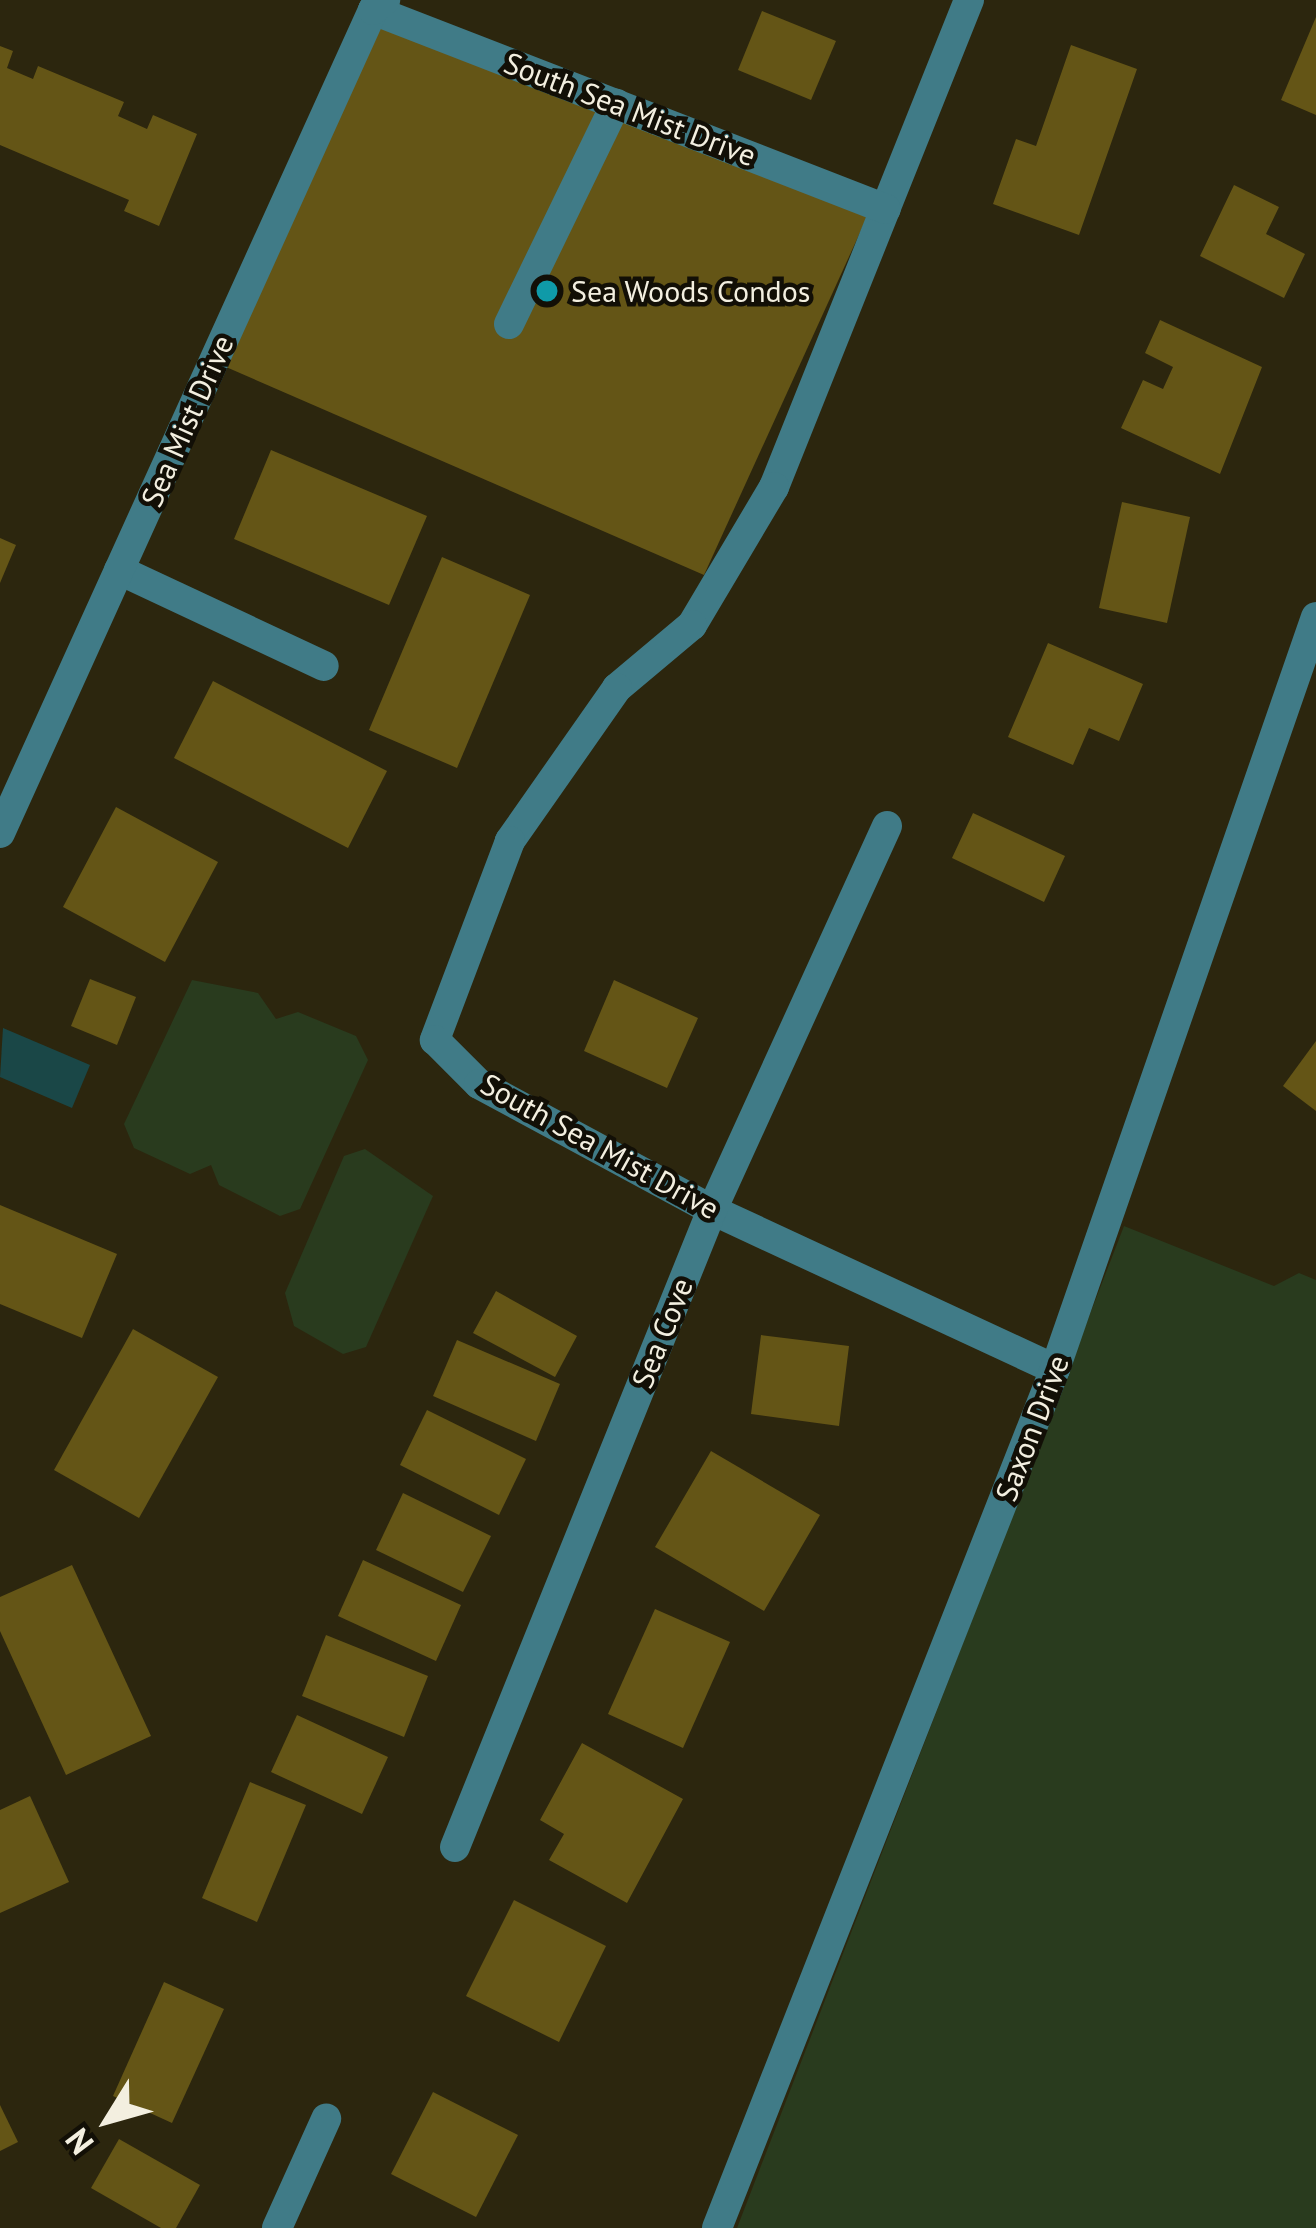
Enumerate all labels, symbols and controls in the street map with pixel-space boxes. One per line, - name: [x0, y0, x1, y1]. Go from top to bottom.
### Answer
- street label: South Sea Mist Drive: [499, 44, 761, 174]
- place label: Sea Woods Condos: [571, 273, 811, 309]
- marker: Sea Woods Condos: [534, 278, 560, 304]
- street label: Sea Mist Drive: [133, 330, 241, 512]
- street label: South Sea Mist Drive: [475, 1066, 725, 1226]
- street label: Sea Cove: [624, 1273, 700, 1393]
- street label: Saxon Drive: [988, 1350, 1076, 1506]
- north arrow: [48, 2060, 168, 2180]
- text: N: [55, 2120, 103, 2164]

